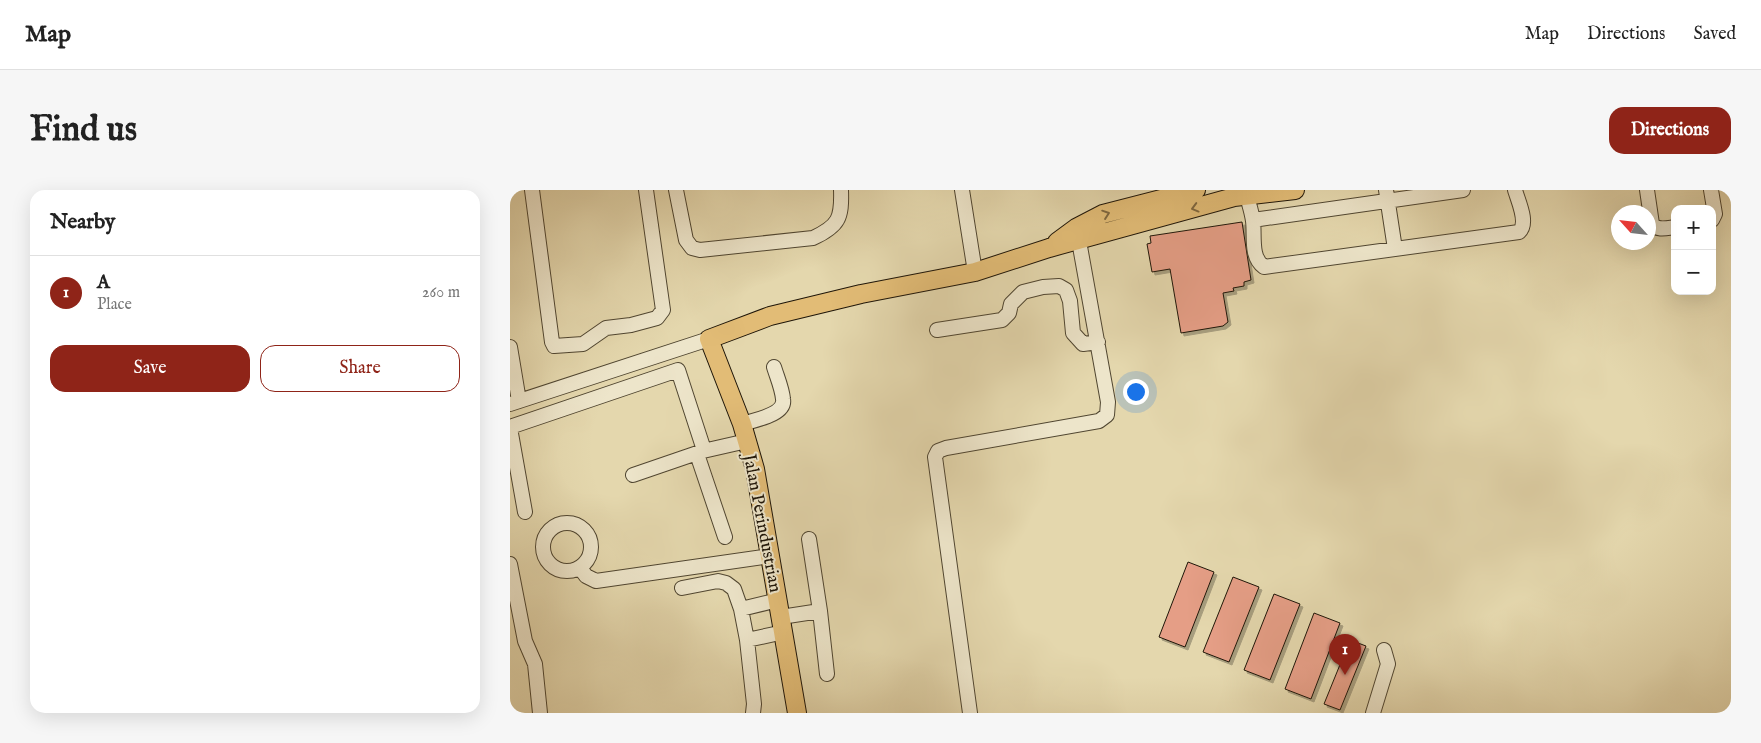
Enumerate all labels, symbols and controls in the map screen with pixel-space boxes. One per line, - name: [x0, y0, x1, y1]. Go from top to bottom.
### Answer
- text: Map: [25, 19, 71, 50]
- text: Map: [1525, 23, 1559, 46]
- text: Directions: [1587, 23, 1665, 46]
- text: Saved: [1693, 23, 1736, 46]
- button: Directions: [1609, 107, 1731, 154]
- text: Find us: [30, 108, 137, 153]
- one-way arrow: [1191, 202, 1200, 213]
- north arrow: [1611, 205, 1656, 250]
- map controls: [1671, 205, 1716, 295]
- button: +: [1671, 205, 1716, 250]
- text: Nearby: [50, 209, 115, 236]
- one-way arrow: [1101, 210, 1109, 220]
- button: −: [1671, 250, 1716, 295]
- text: A: [97, 271, 110, 295]
- text: 1: [63, 283, 69, 303]
- text: 260 m: [422, 283, 460, 303]
- text: Place: [97, 295, 132, 315]
- button: Save: [50, 345, 250, 392]
- button: Share: [260, 345, 460, 392]
- your location: [1123, 379, 1149, 405]
- street label: Jalan Perindustrian: [736, 450, 786, 595]
- pin: 1: [1329, 634, 1361, 675]

